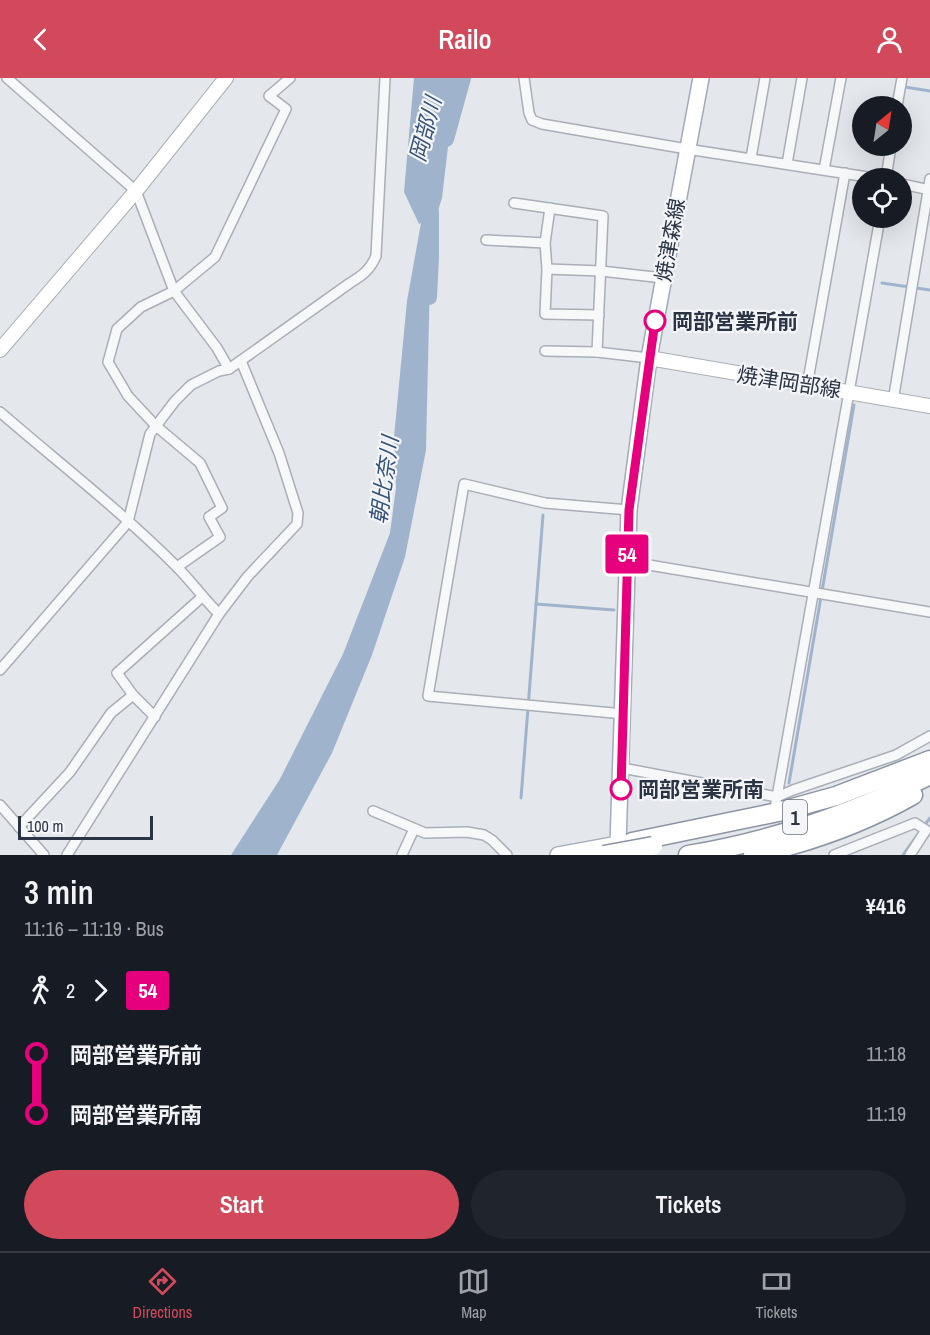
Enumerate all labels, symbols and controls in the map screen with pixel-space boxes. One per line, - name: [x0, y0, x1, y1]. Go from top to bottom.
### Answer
- text: Railo: [438, 21, 492, 57]
- icon: back: [24, 23, 57, 56]
- icon: person: [873, 23, 906, 56]
- water label: 岡部川: [402, 91, 449, 165]
- north arrow: [852, 96, 912, 156]
- map controls: [852, 96, 912, 228]
- button: locate: [852, 168, 912, 228]
- street label: 焼津森線: [648, 196, 692, 284]
- place label: 岡部営業所前: [672, 307, 798, 336]
- marker: 岡部営業所前: [644, 310, 666, 332]
- street label: 焼津岡部線: [735, 359, 843, 405]
- water label: 朝比奈川: [363, 432, 405, 526]
- line badge: 54: [600, 534, 654, 574]
- text: 54: [617, 540, 637, 569]
- place label: 岡部営業所南: [638, 775, 764, 804]
- marker: 岡部営業所南: [610, 778, 632, 800]
- road number: 1: [783, 800, 807, 834]
- scale bar: [18, 813, 153, 840]
- text: 100 m: [27, 815, 63, 837]
- text: 3 min: [24, 870, 94, 914]
- text: ¥416: [866, 891, 906, 921]
- text: 11:16 – 11:19 · Bus: [24, 915, 164, 942]
- icon: walk: [24, 974, 57, 1007]
- icon: forward: [84, 974, 117, 1007]
- text: 54: [138, 976, 157, 1005]
- text: 2: [66, 977, 75, 1004]
- text: 岡部営業所前: [70, 1040, 202, 1070]
- text: 11:18: [866, 1040, 906, 1067]
- text: 岡部営業所南: [70, 1100, 202, 1130]
- text: 11:19: [866, 1100, 906, 1127]
- button: Start: [24, 1170, 459, 1239]
- button: Tickets: [471, 1170, 906, 1239]
- tab: Directions: [133, 1265, 192, 1323]
- tab: Map: [457, 1265, 490, 1323]
- tab: Tickets: [755, 1265, 797, 1323]

